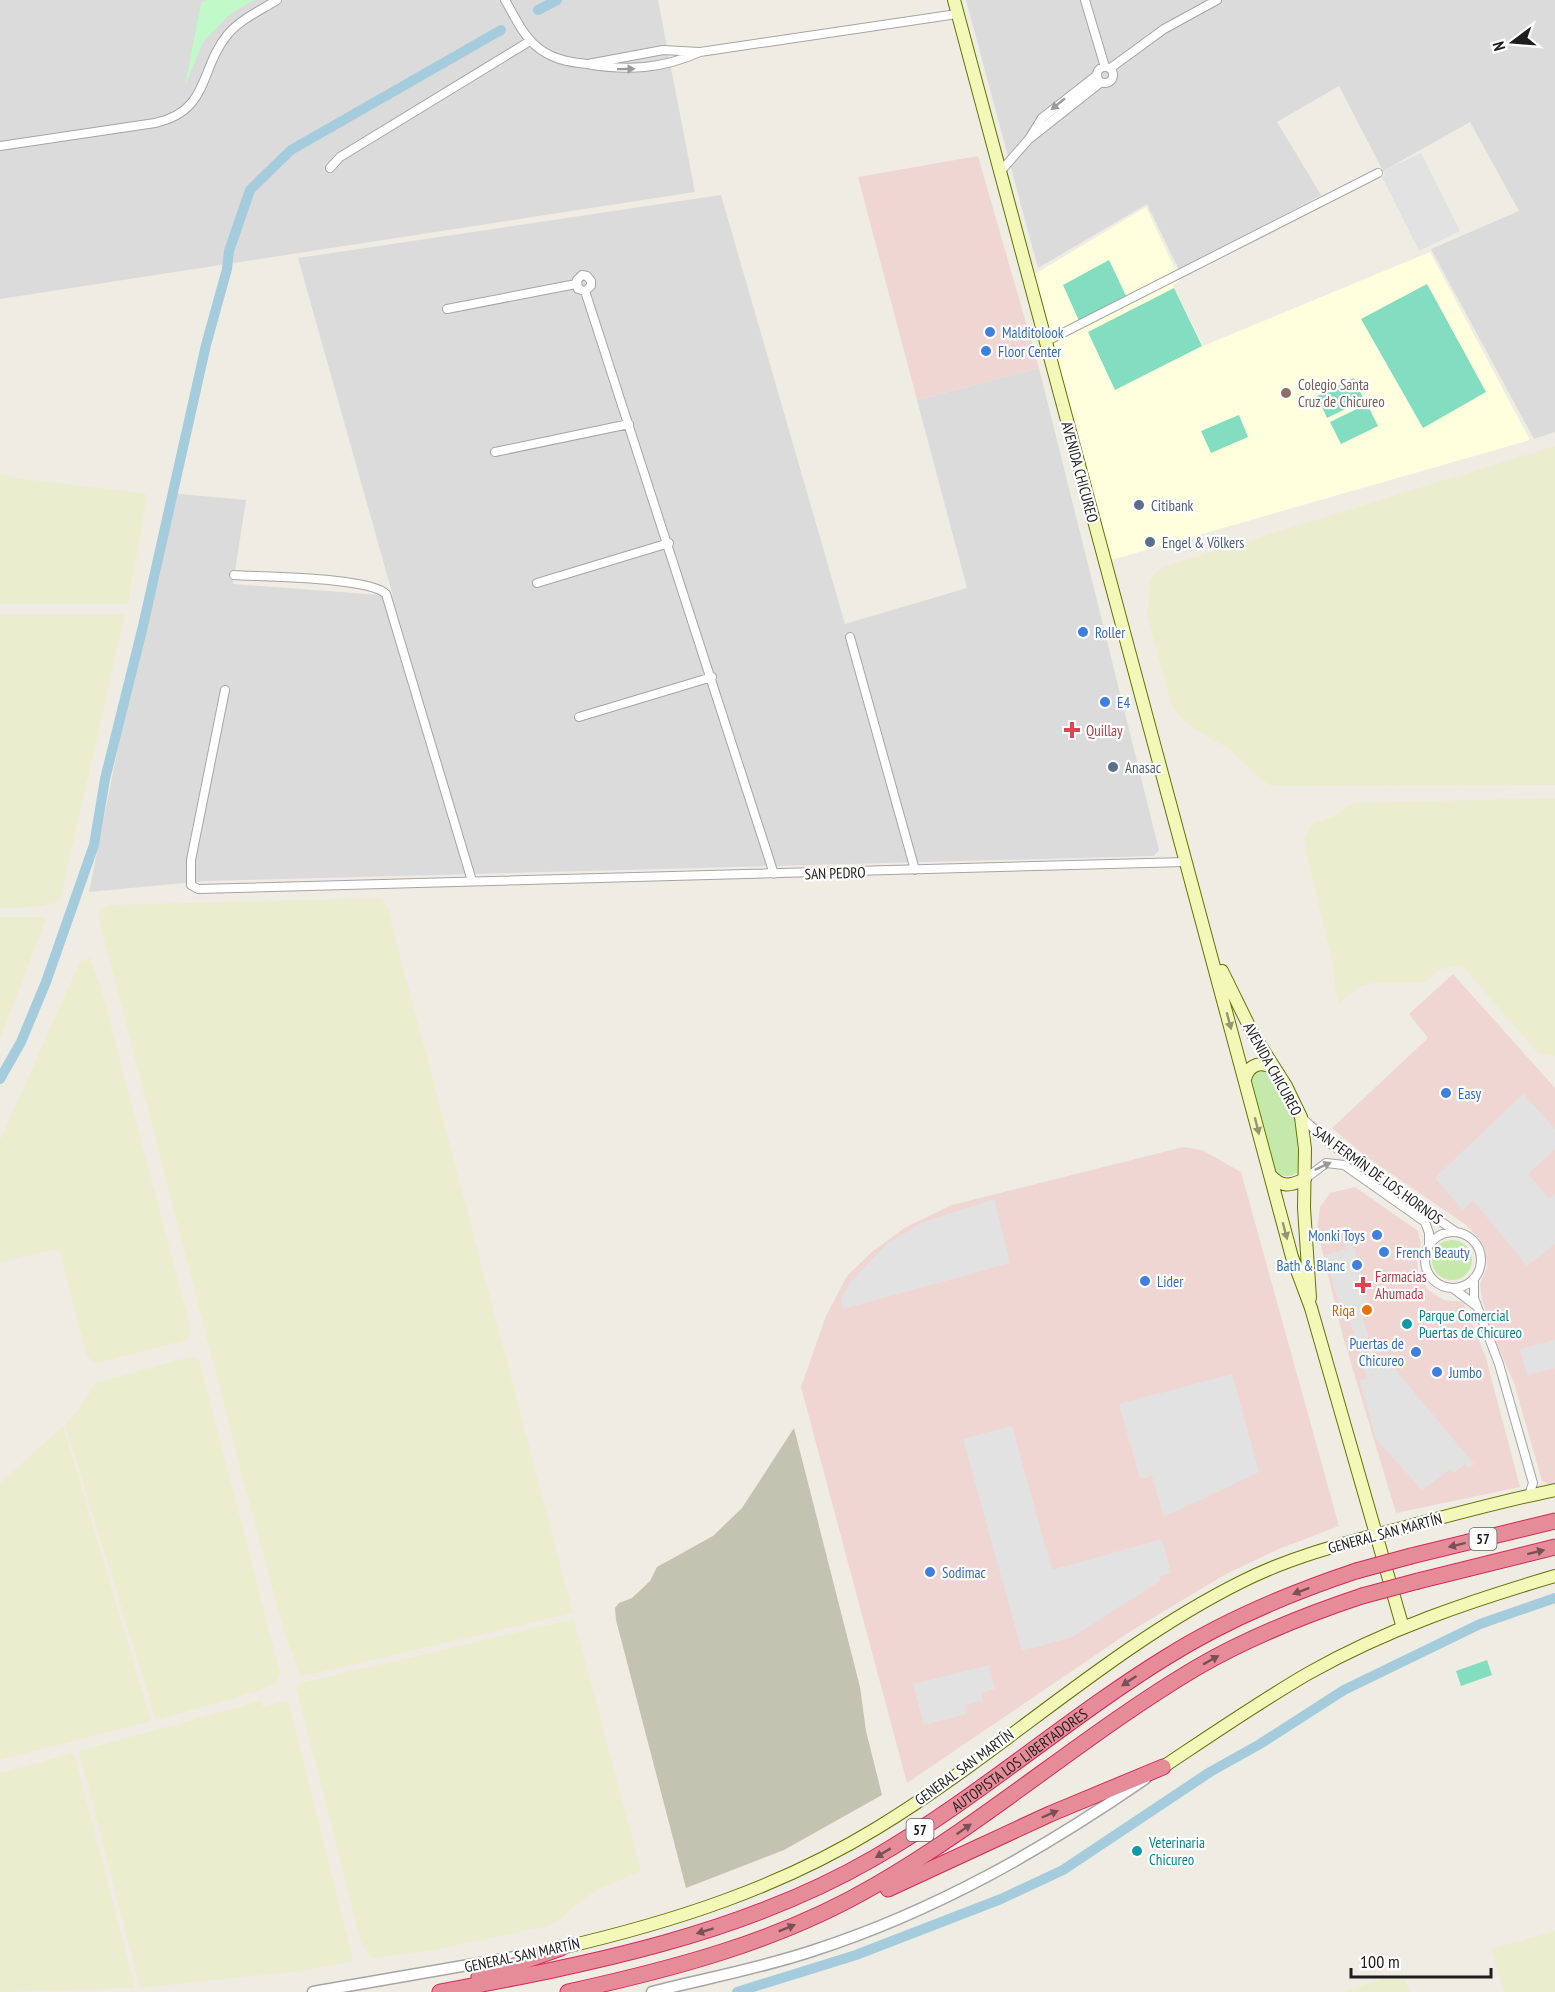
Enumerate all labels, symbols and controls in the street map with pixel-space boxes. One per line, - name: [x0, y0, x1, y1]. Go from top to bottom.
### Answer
- north arrow: [1483, 12, 1543, 72]
- text: N: [1488, 39, 1509, 53]
- one-way arrow: [617, 64, 636, 74]
- one-way arrow: [1050, 97, 1066, 110]
- place label: Malditolook: [1002, 323, 1064, 342]
- marker: Malditolook: [983, 325, 997, 339]
- place label: Floor Center: [998, 342, 1062, 361]
- marker: Floor Center: [979, 344, 993, 358]
- place label: Colegio Santa Cruz de Chicureo: [1298, 375, 1385, 411]
- marker: Colegio Santa Cruz de Chicureo: [1279, 386, 1293, 400]
- street label: AVENIDA CHICUREO: [1057, 419, 1103, 525]
- place label: Citibank: [1151, 496, 1194, 515]
- marker: Citibank: [1132, 498, 1146, 512]
- place label: Engel & Völkers: [1162, 533, 1244, 552]
- marker: Engel & Völkers: [1143, 535, 1157, 549]
- place label: Roller: [1095, 623, 1126, 642]
- marker: Roller: [1076, 625, 1090, 639]
- place label: E4: [1117, 693, 1130, 712]
- marker: E4: [1098, 695, 1112, 709]
- marker: Quillay: [1063, 721, 1081, 739]
- place label: Quillay: [1086, 721, 1123, 740]
- place label: Anasac: [1125, 758, 1162, 777]
- marker: Anasac: [1106, 760, 1120, 774]
- street label: SAN PEDRO: [804, 862, 866, 884]
- one-way arrow: [1225, 1012, 1235, 1030]
- street label: AVENIDA CHICUREO: [1240, 1019, 1306, 1119]
- place label: Easy: [1458, 1084, 1482, 1103]
- marker: Easy: [1439, 1086, 1453, 1100]
- one-way arrow: [1253, 1118, 1262, 1136]
- street label: SAN FERMÍN DE LOS HORNOS: [1309, 1122, 1447, 1228]
- one-way arrow: [1315, 1162, 1332, 1171]
- one-way arrow: [1280, 1222, 1290, 1240]
- place label: Monki Toys: [1308, 1226, 1365, 1245]
- marker: Monki Toys: [1370, 1228, 1384, 1242]
- place label: French Beauty: [1396, 1243, 1470, 1262]
- marker: French Beauty: [1377, 1245, 1391, 1259]
- place label: Bath & Blanc: [1277, 1256, 1346, 1275]
- marker: Bath & Blanc: [1350, 1258, 1364, 1272]
- place label: Farmacias Ahumada: [1375, 1267, 1427, 1303]
- place label: Lider: [1157, 1272, 1184, 1291]
- marker: Lider: [1138, 1274, 1152, 1288]
- marker: Farmacias Ahumada: [1356, 1278, 1370, 1292]
- place label: Riqa: [1332, 1301, 1355, 1320]
- marker: Riqa: [1360, 1303, 1374, 1317]
- place label: Parque Comercial Puertas de Chicureo: [1419, 1306, 1522, 1342]
- marker: Parque Comercial Puertas de Chicureo: [1400, 1317, 1414, 1331]
- place label: Puertas de Chicureo: [1349, 1334, 1404, 1370]
- marker: Puertas de Chicureo: [1409, 1345, 1423, 1359]
- place label: Jumbo: [1448, 1363, 1482, 1382]
- marker: Jumbo: [1430, 1365, 1444, 1379]
- street label: GENERAL SAN MARTÍN: [1326, 1509, 1444, 1557]
- road number: 57: [1470, 1528, 1496, 1550]
- one-way arrow: [1448, 1540, 1467, 1550]
- one-way arrow: [1527, 1546, 1545, 1556]
- place label: Sodimac: [942, 1563, 986, 1582]
- marker: Sodimac: [923, 1565, 937, 1579]
- one-way arrow: [1292, 1586, 1310, 1596]
- one-way arrow: [1203, 1655, 1220, 1665]
- one-way arrow: [1121, 1675, 1137, 1686]
- street label: AUTOPISTA LOS LIBERTADORES: [947, 1704, 1091, 1815]
- street label: GENERAL SAN MARTÍN: [911, 1725, 1017, 1809]
- one-way arrow: [1042, 1809, 1060, 1819]
- road number: 57: [906, 1819, 934, 1841]
- one-way arrow: [955, 1823, 971, 1835]
- place label: Veterinaria Chicureo: [1148, 1833, 1205, 1869]
- marker: Veterinaria Chicureo: [1130, 1844, 1144, 1858]
- one-way arrow: [875, 1847, 891, 1858]
- one-way arrow: [778, 1923, 796, 1932]
- one-way arrow: [696, 1927, 714, 1936]
- street label: GENERAL SAN MARTÍN: [463, 1934, 581, 1976]
- scale bar: [1351, 1941, 1490, 1979]
- text: 100 m: [1360, 1950, 1400, 1973]

